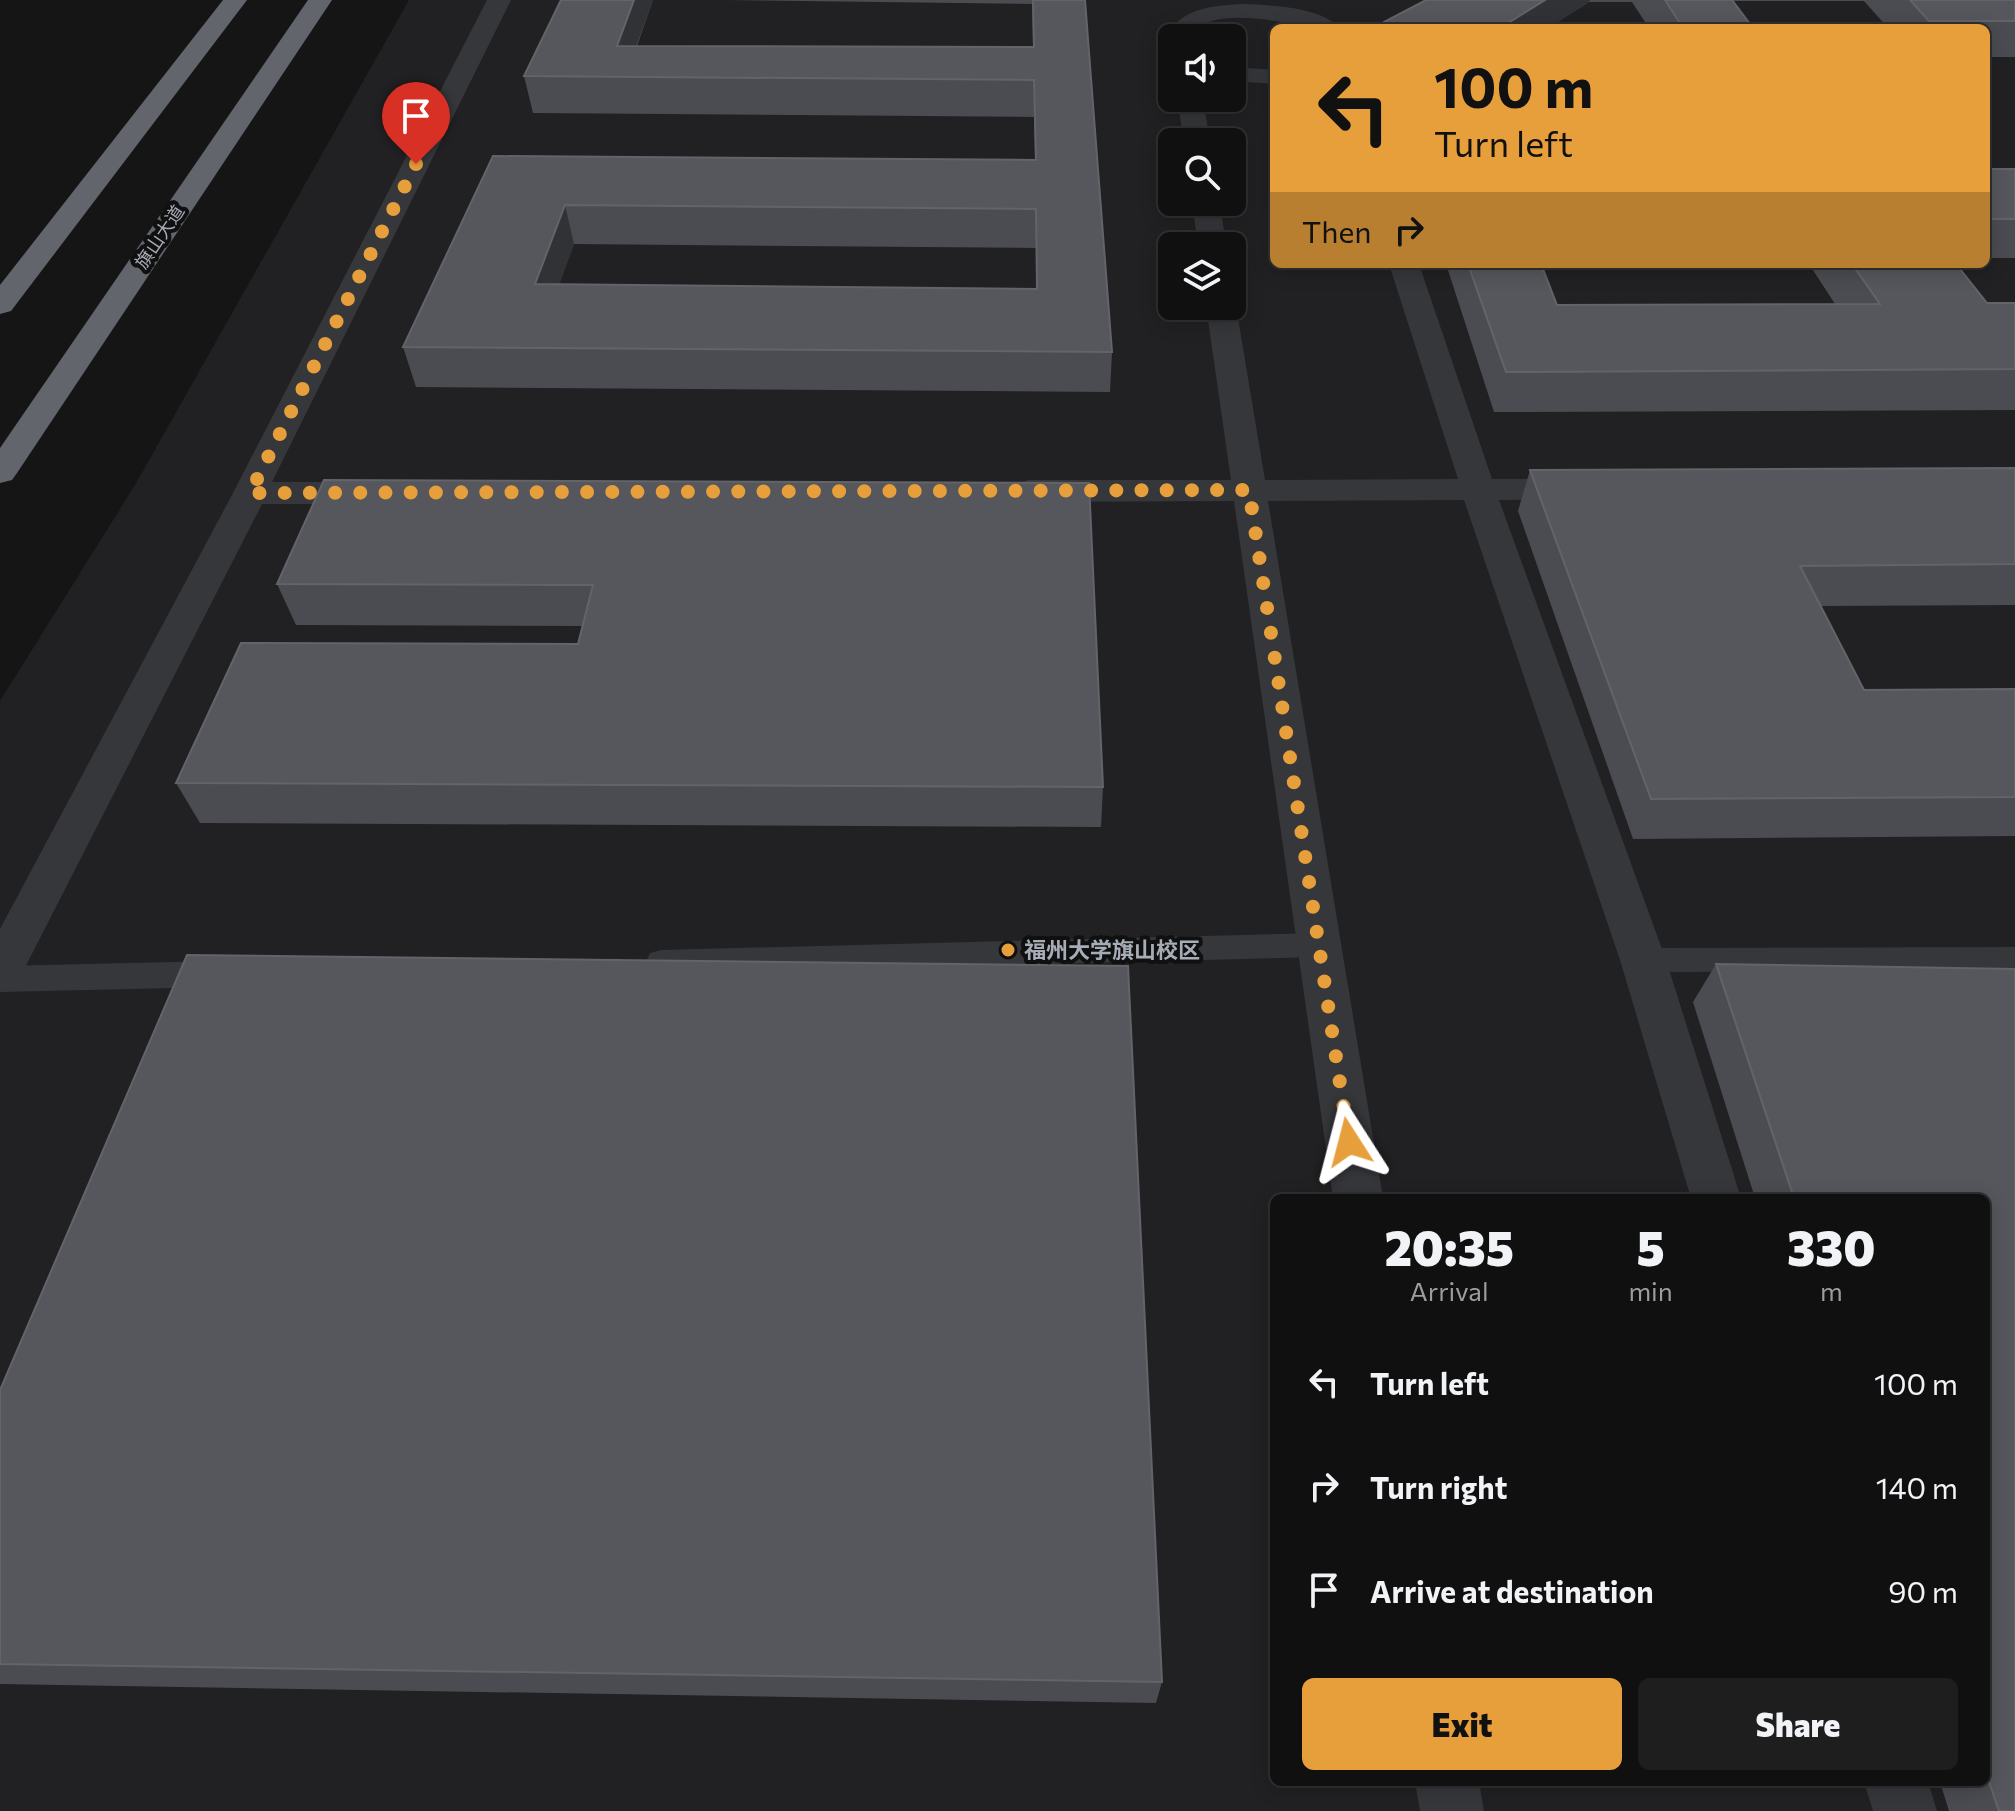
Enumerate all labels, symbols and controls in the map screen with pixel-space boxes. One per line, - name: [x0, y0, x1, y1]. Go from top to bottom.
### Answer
- map controls: [1158, 24, 1246, 320]
- button: sound: [1158, 24, 1246, 112]
- text: 100 m: [1434, 51, 1593, 120]
- icon: left: [1302, 56, 1406, 160]
- pin: [382, 82, 450, 164]
- icon: arrive: [394, 94, 438, 138]
- text: Turn left: [1434, 120, 1573, 164]
- button: search: [1158, 128, 1246, 216]
- street label: 旗山大道: [130, 200, 188, 272]
- icon: right: [1387, 208, 1431, 252]
- text: Then: [1302, 212, 1371, 249]
- button: layers: [1158, 232, 1246, 320]
- place label: 福州大学旗山校区: [1024, 936, 1200, 963]
- marker: 福州大学旗山校区: [999, 941, 1017, 959]
- position arrow: [1307, 1100, 1391, 1184]
- text: 20:35: [1384, 1217, 1514, 1276]
- text: 5: [1636, 1217, 1665, 1276]
- text: 330: [1787, 1217, 1876, 1276]
- text: Arrival: [1410, 1275, 1489, 1306]
- text: min: [1628, 1275, 1673, 1306]
- text: m: [1820, 1275, 1843, 1306]
- icon: left: [1302, 1360, 1346, 1404]
- text: Turn left: [1370, 1364, 1489, 1401]
- text: 100 m: [1874, 1364, 1958, 1401]
- icon: right: [1302, 1464, 1346, 1508]
- text: Turn right: [1370, 1468, 1507, 1505]
- text: 140 m: [1876, 1468, 1958, 1505]
- icon: arrive: [1302, 1568, 1346, 1612]
- text: Arrive at destination: [1370, 1572, 1654, 1609]
- text: 90 m: [1888, 1572, 1958, 1609]
- button: Exit: [1302, 1678, 1622, 1770]
- button: Share: [1638, 1678, 1958, 1770]

